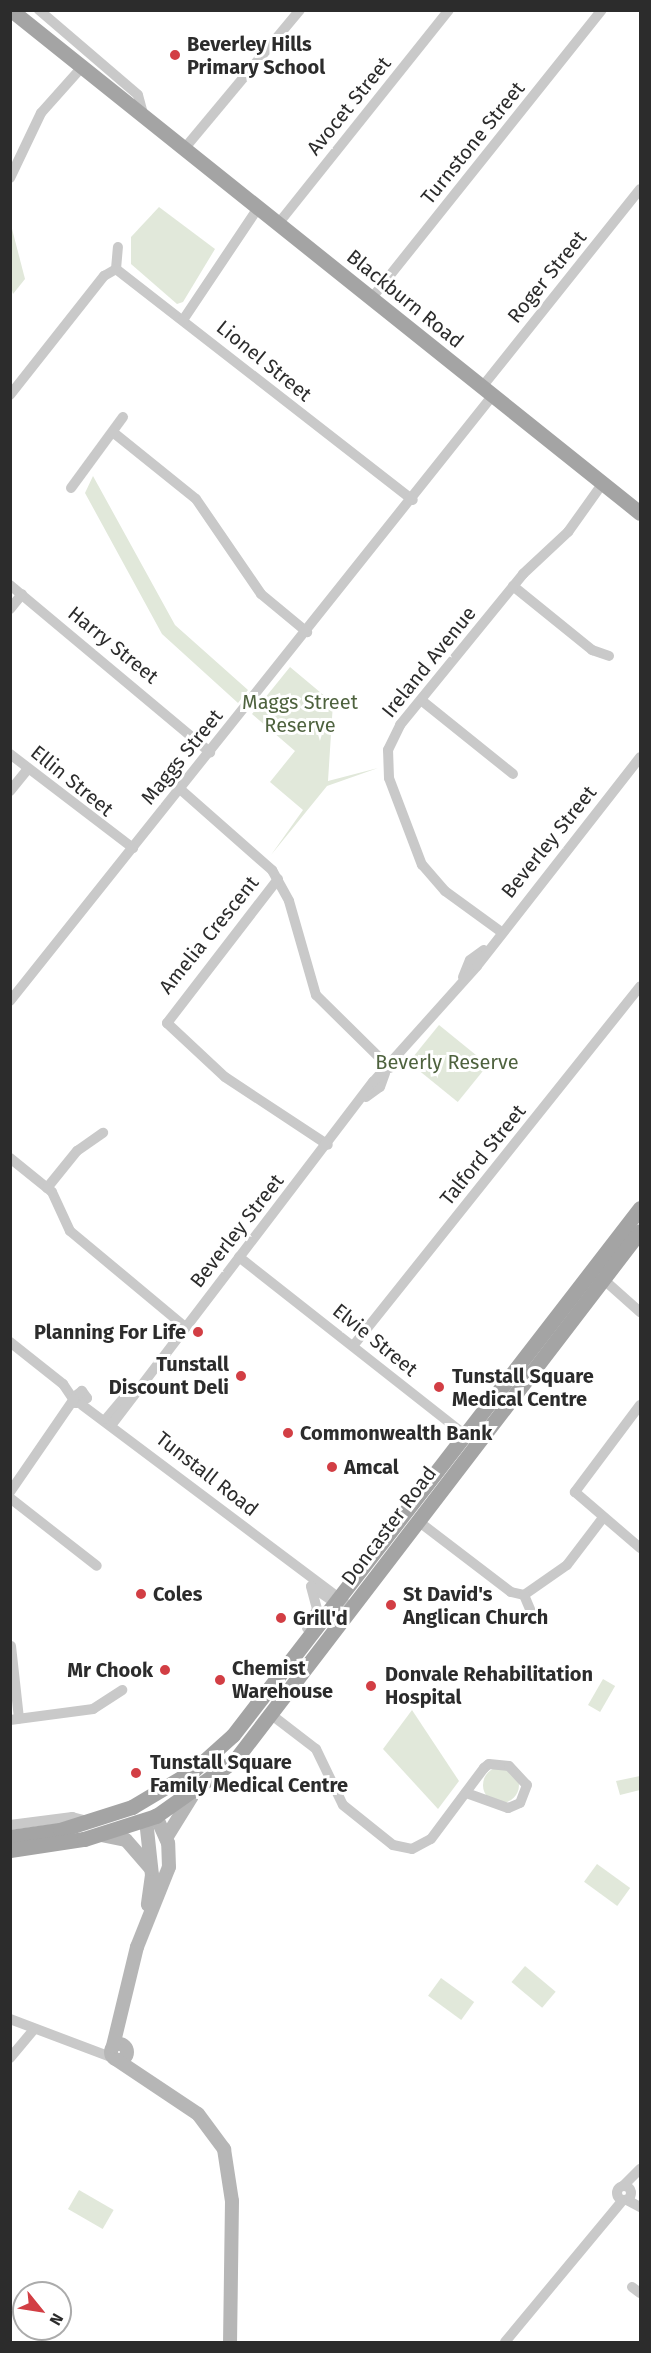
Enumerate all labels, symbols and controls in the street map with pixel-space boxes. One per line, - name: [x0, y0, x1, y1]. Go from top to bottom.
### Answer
- place label: Beverley Hills Primary School: [187, 32, 325, 79]
- marker: Beverley Hills Primary School: [168, 48, 182, 62]
- street label: Avocet Street: [302, 52, 396, 160]
- street label: Turnstone Street: [416, 77, 530, 209]
- street label: Roger Street: [503, 226, 591, 328]
- street label: Blackburn Road: [342, 245, 468, 353]
- street label: Lionel Street: [212, 315, 316, 407]
- street label: Harry Street: [63, 601, 163, 689]
- street label: Ireland Avenue: [377, 602, 481, 722]
- park label: Maggs Street Reserve: [242, 691, 358, 738]
- street label: Maggs Street: [136, 704, 228, 810]
- street label: Ellin Street: [26, 740, 118, 822]
- street label: Beverley Street: [496, 781, 602, 903]
- street label: Amelia Crescent: [154, 871, 264, 999]
- park label: Beverly Reserve: [375, 1050, 519, 1074]
- street label: Talford Street: [435, 1100, 531, 1210]
- street label: Beverley Street: [185, 1169, 289, 1293]
- street label: Elvie Street: [328, 1299, 422, 1381]
- place label: Planning For Life: [34, 1320, 186, 1344]
- marker: Planning For Life: [191, 1325, 205, 1339]
- place label: Tunstall Discount Deli: [109, 1352, 229, 1399]
- place label: Tunstall Square Medical Centre: [452, 1364, 594, 1411]
- marker: Tunstall Discount Deli: [234, 1369, 248, 1383]
- marker: Tunstall Square Medical Centre: [430, 1378, 448, 1396]
- place label: Commonwealth Bank: [300, 1421, 492, 1445]
- marker: Commonwealth Bank: [281, 1426, 295, 1440]
- street label: Tunstall Road: [151, 1427, 263, 1521]
- place label: Amcal: [344, 1455, 399, 1479]
- marker: Amcal: [325, 1460, 339, 1474]
- street label: Doncaster Road: [337, 1462, 441, 1590]
- place label: Coles: [153, 1582, 202, 1606]
- place label: St David's Anglican Church: [403, 1582, 548, 1629]
- marker: Coles: [134, 1587, 148, 1601]
- marker: St David's Anglican Church: [384, 1598, 398, 1612]
- place label: Grill'd: [293, 1606, 348, 1630]
- marker: Grill'd: [274, 1611, 288, 1625]
- place label: Chemist Warehouse: [232, 1656, 333, 1703]
- place label: Mr Chook: [67, 1658, 153, 1682]
- place label: Donvale Rehabilitation Hospital: [385, 1662, 593, 1709]
- marker: Mr Chook: [158, 1663, 172, 1677]
- marker: Chemist Warehouse: [213, 1673, 227, 1687]
- marker: Donvale Rehabilitation Hospital: [362, 1677, 380, 1695]
- place label: Tunstall Square Family Medical Centre: [150, 1750, 348, 1797]
- marker: Tunstall Square Family Medical Centre: [127, 1764, 145, 1782]
- north arrow: [12, 2281, 72, 2341]
- text: N: [45, 2310, 67, 2329]

